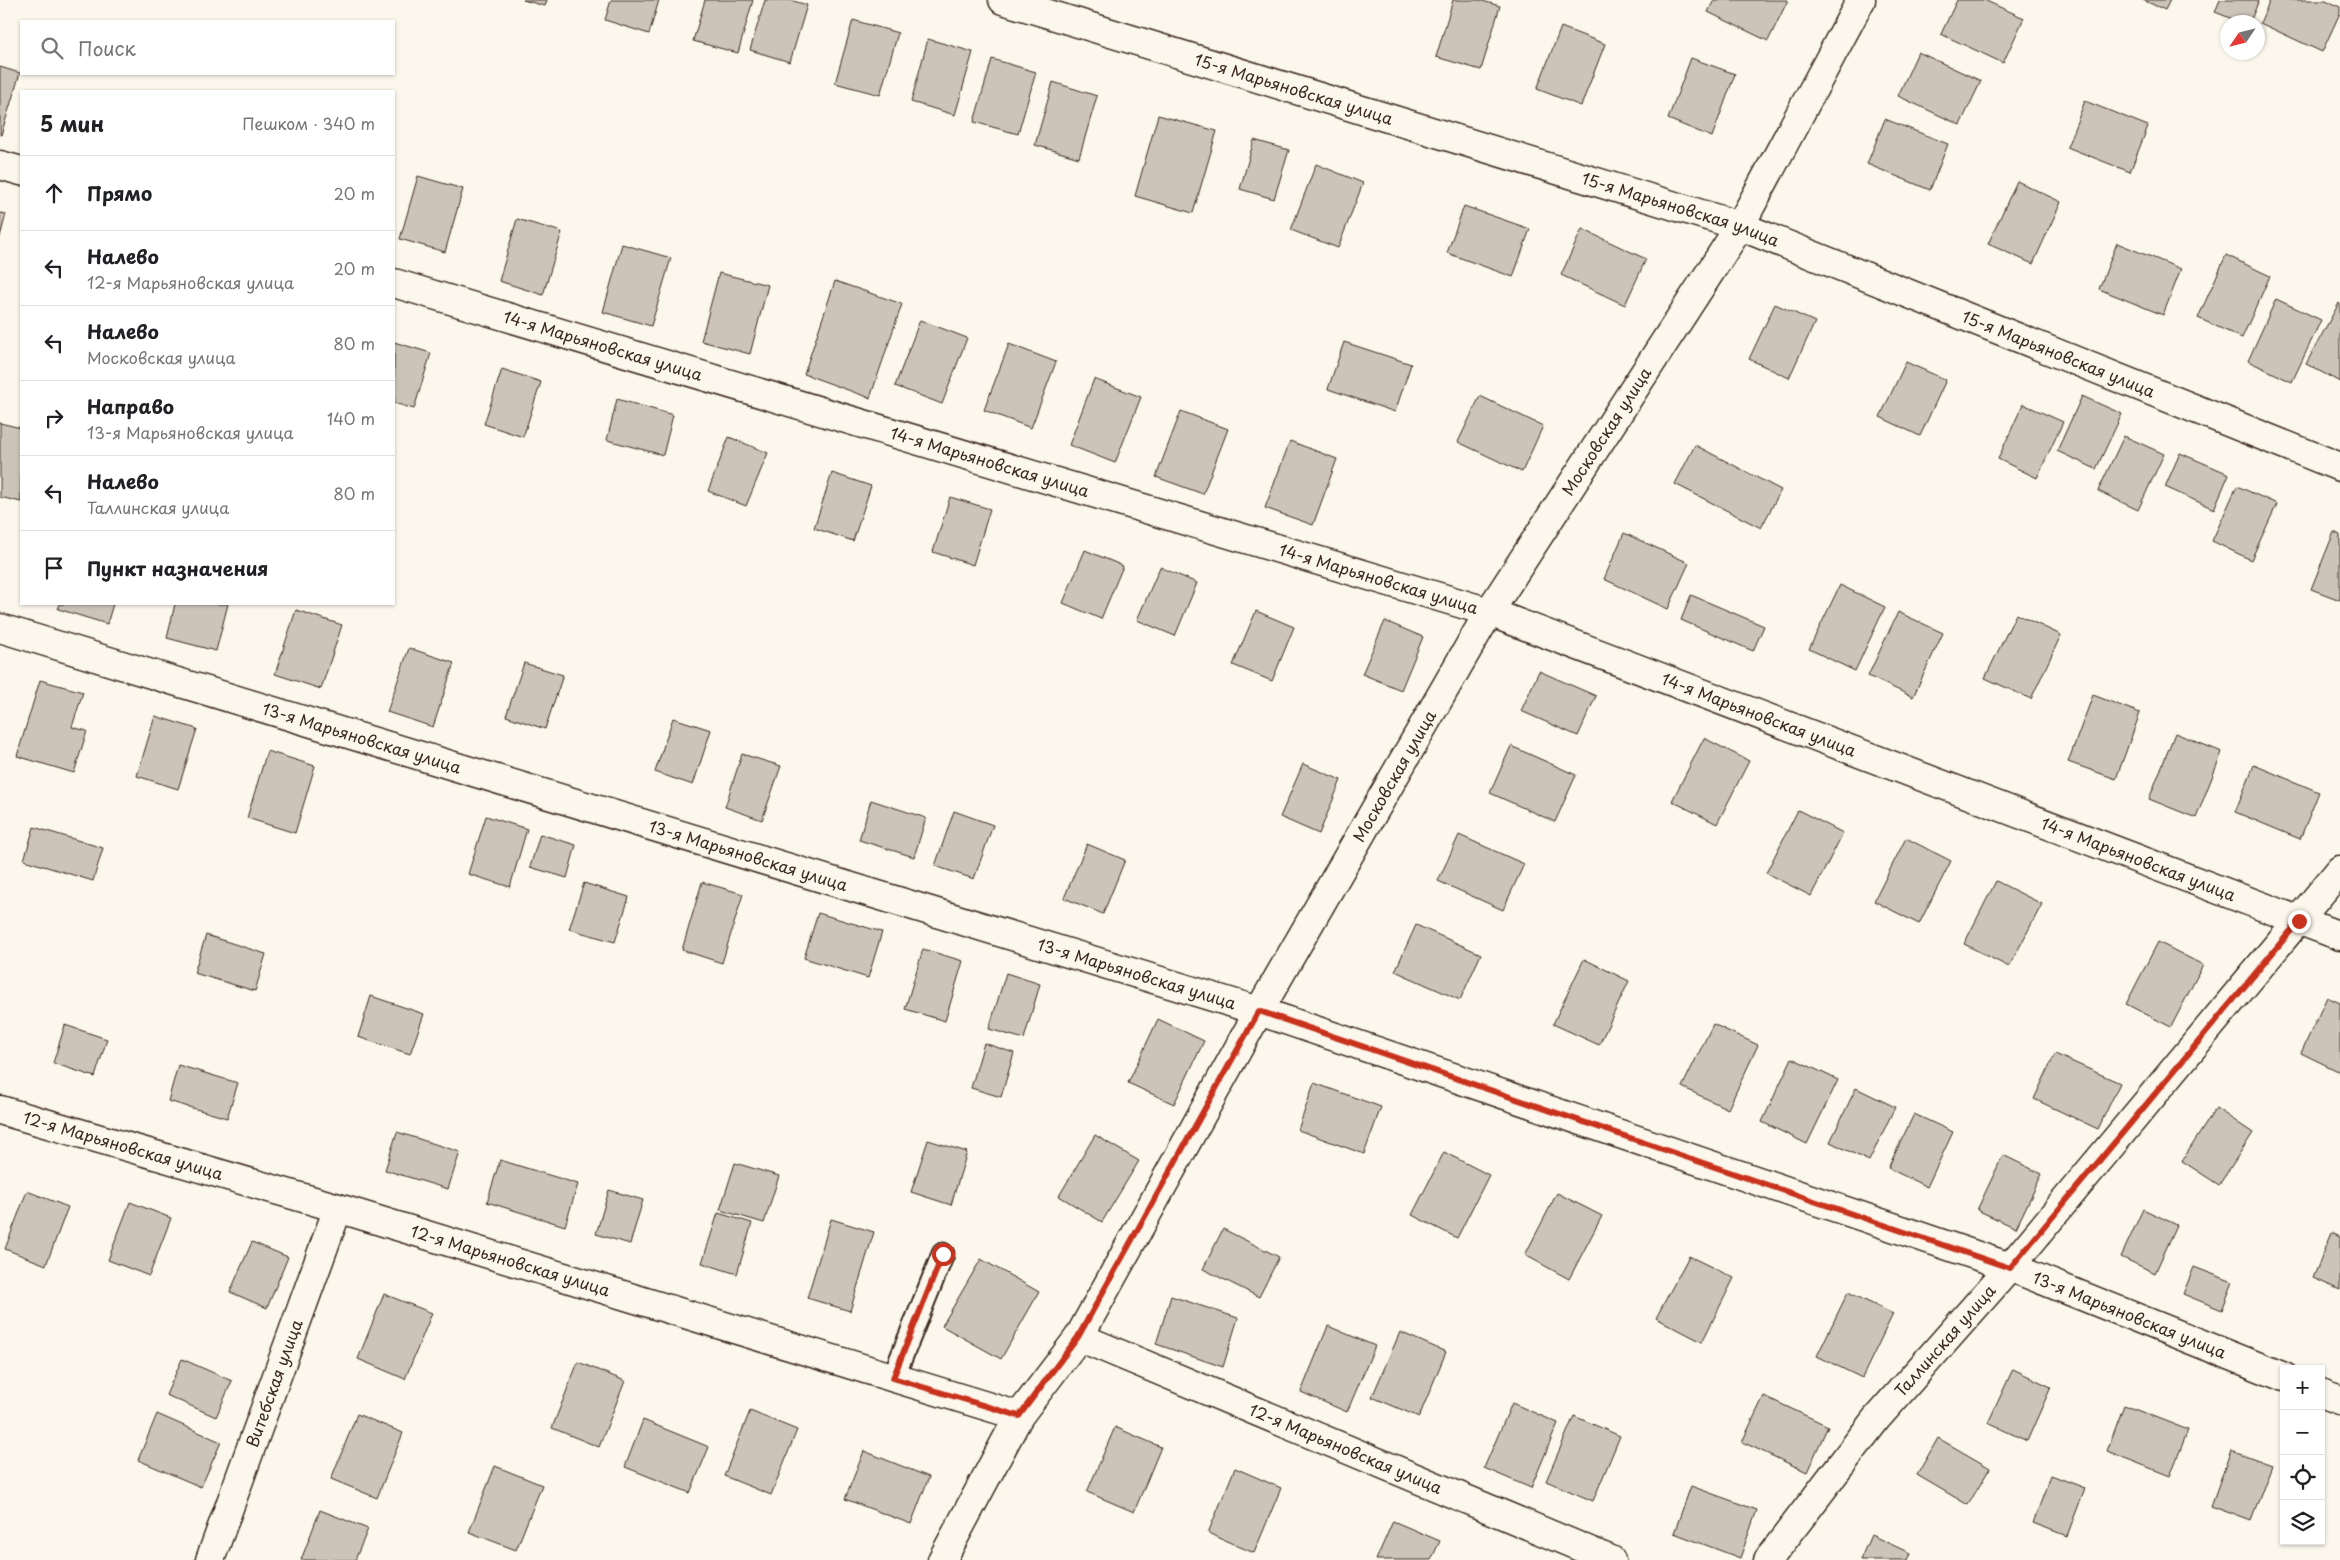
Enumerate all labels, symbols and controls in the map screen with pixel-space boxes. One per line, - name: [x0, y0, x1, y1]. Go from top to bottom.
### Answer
- north arrow: [2220, 15, 2265, 60]
- search box: [20, 20, 395, 75]
- icon: search: [38, 34, 66, 62]
- text: Поиск: [78, 34, 136, 62]
- street label: 15-я Марьяновская улица: [1192, 46, 1396, 130]
- text: 5 мин: [40, 107, 104, 139]
- text: Пешком · 340 m: [242, 111, 375, 135]
- street label: 15-я Марьяновская улица: [1579, 165, 1783, 252]
- icon: ahead: [40, 179, 68, 207]
- text: Прямо: [87, 179, 152, 207]
- text: 20 m: [334, 181, 375, 205]
- text: Налево: [87, 242, 159, 270]
- icon: left: [40, 254, 68, 282]
- text: 20 m: [334, 256, 375, 280]
- text: 12-я Марьяновская улица: [87, 270, 294, 294]
- street label: 15-я Марьяновская улица: [1959, 303, 2159, 403]
- street label: 14-я Марьяновская улица: [501, 304, 706, 386]
- text: Налево: [87, 317, 159, 345]
- icon: left: [40, 329, 68, 357]
- text: 80 m: [333, 331, 375, 355]
- text: Московская улица: [87, 345, 236, 369]
- street label: Московская улица: [1555, 362, 1656, 500]
- text: Направо: [87, 392, 174, 420]
- icon: right: [40, 404, 68, 432]
- text: 140 m: [327, 406, 375, 430]
- text: 13-я Марьяновская улица: [87, 420, 294, 444]
- street label: 14-я Марьяновская улица: [888, 420, 1092, 502]
- text: Налево: [87, 467, 159, 495]
- icon: left: [40, 479, 68, 507]
- text: 80 m: [333, 481, 375, 505]
- text: Таллинская улица: [87, 495, 229, 519]
- street label: 14-я Марьяновская улица: [1276, 537, 1481, 619]
- icon: arrive: [40, 554, 68, 582]
- text: Пункт назначения: [87, 554, 268, 582]
- street label: 14-я Марьяновская улица: [1658, 666, 1860, 762]
- street label: 13-я Марьяновская улица: [260, 695, 464, 779]
- street label: Московская улица: [1346, 705, 1441, 846]
- street label: 14-я Марьяновская улица: [2038, 810, 2239, 906]
- street label: 13-я Марьяновская улица: [646, 813, 851, 896]
- route end: [2288, 910, 2311, 933]
- street label: 13-я Марьяновская улица: [1034, 931, 1239, 1014]
- street label: 12-я Марьяновская улица: [20, 1104, 226, 1185]
- street label: 12-я Марьяновская улица: [408, 1218, 613, 1301]
- route start: [932, 1243, 955, 1266]
- street label: 13-я Марьяновская улица: [2029, 1264, 2230, 1364]
- street label: Таллинская улица: [1888, 1279, 2000, 1401]
- street label: Витебская улица: [239, 1316, 308, 1450]
- map controls: [2280, 1365, 2325, 1545]
- button: +: [2280, 1365, 2325, 1410]
- street label: 12-я Марьяновская улица: [1246, 1397, 1446, 1499]
- button: −: [2280, 1410, 2325, 1455]
- button: locate: [2280, 1455, 2325, 1500]
- button: layers: [2280, 1500, 2325, 1545]

